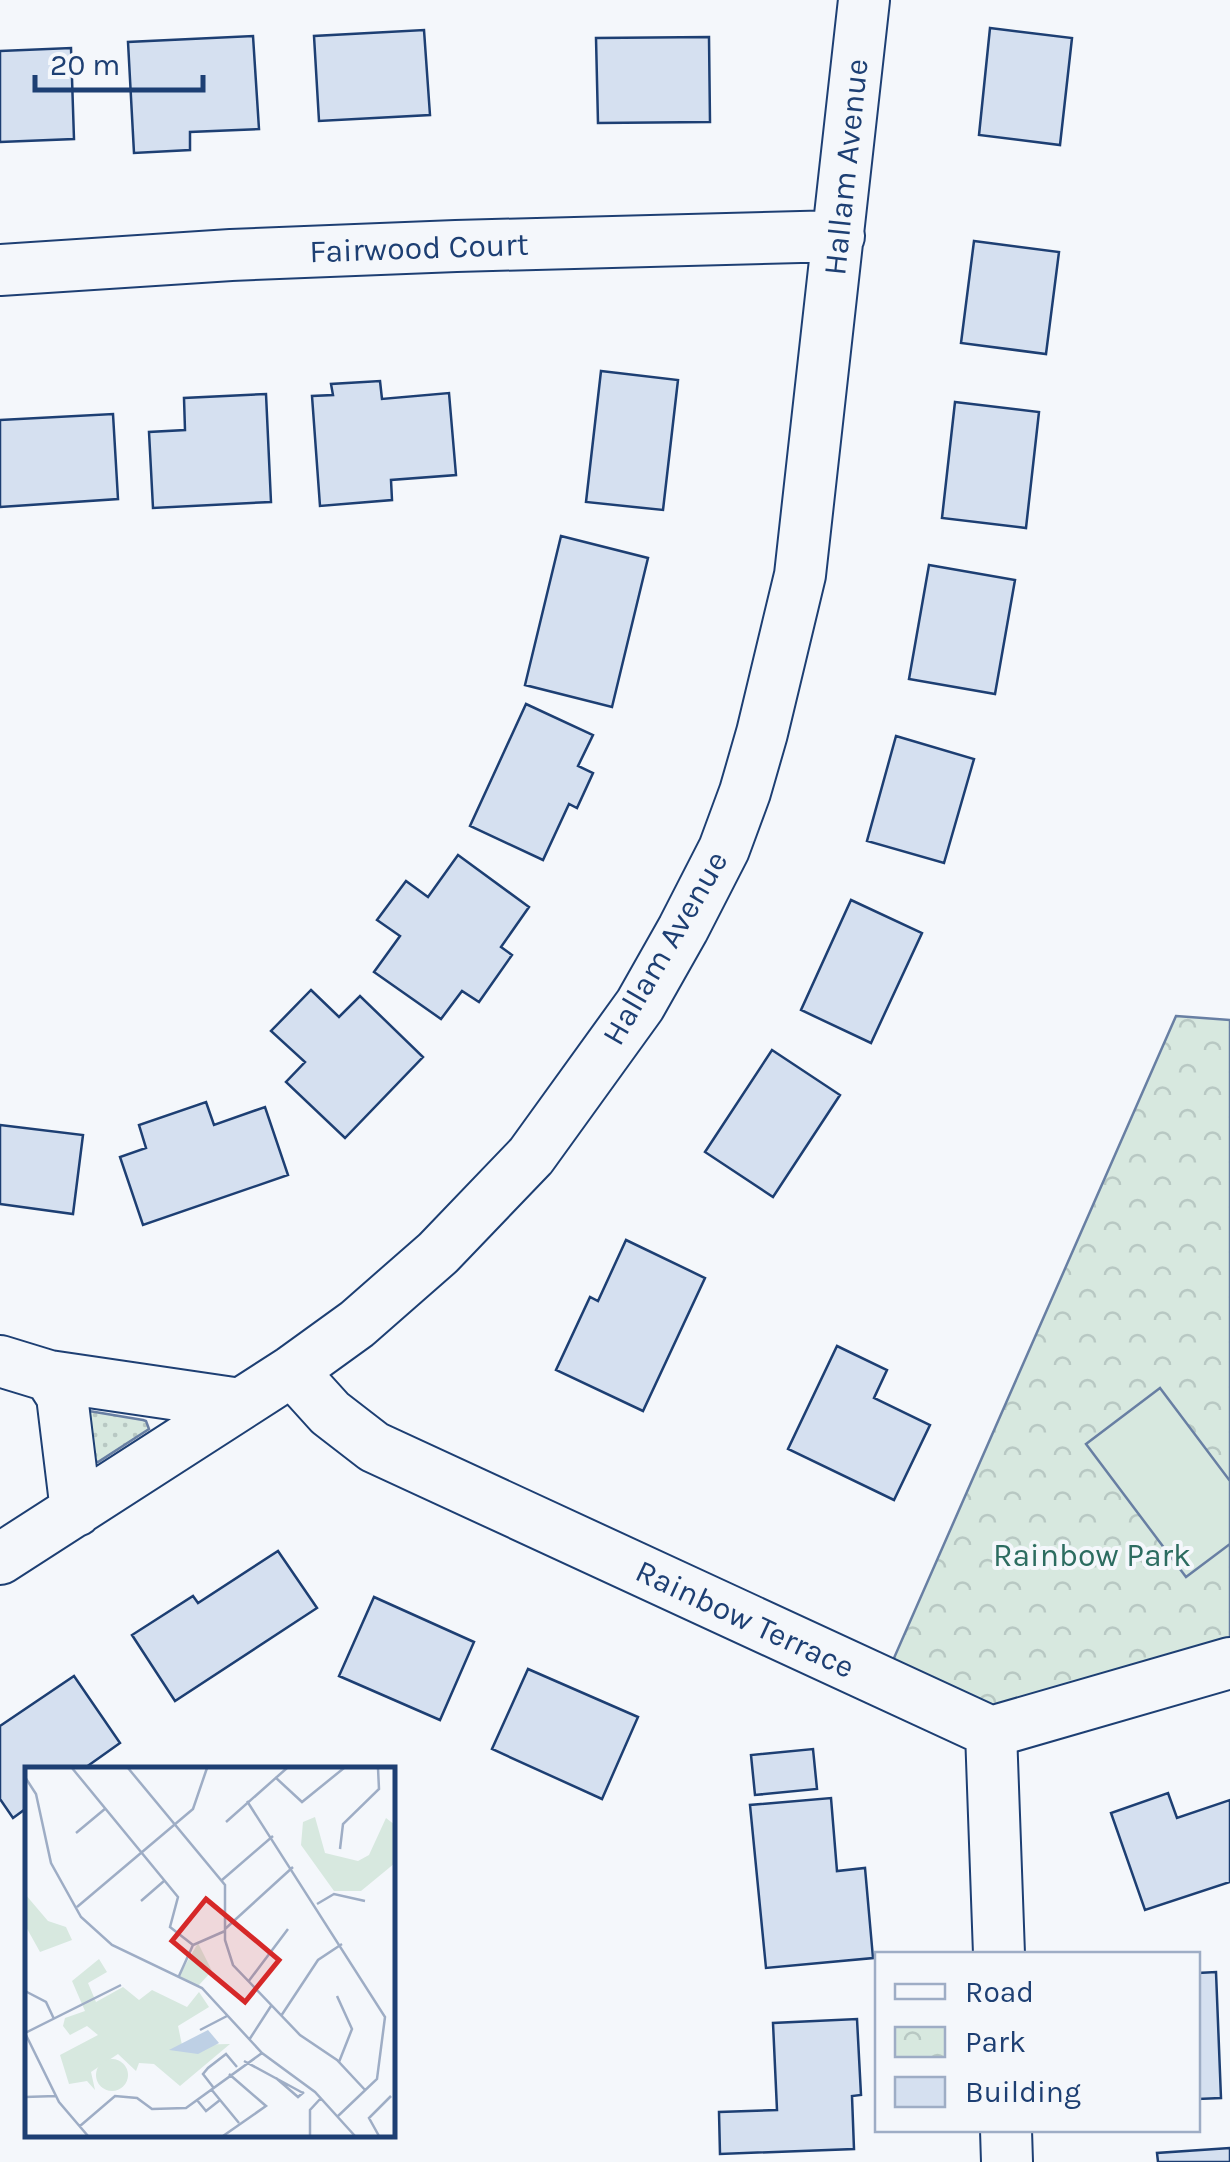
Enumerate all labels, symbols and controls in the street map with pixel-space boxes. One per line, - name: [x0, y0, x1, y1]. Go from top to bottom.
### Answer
- scale bar: [35, 30, 202, 92]
- text: 20 m: [50, 47, 120, 83]
- street label: Hallam Avenue: [816, 57, 876, 277]
- street label: Fairwood Court: [309, 226, 529, 270]
- street label: Hallam Avenue: [595, 845, 735, 1051]
- park label: Rainbow Park: [993, 1537, 1191, 1574]
- street label: Rainbow Terrace: [630, 1552, 860, 1686]
- inset map: [25, 1767, 395, 2137]
- legend: [875, 1952, 1200, 2132]
- text: Road: [965, 1974, 1034, 2010]
- text: Park: [965, 2024, 1026, 2060]
- text: Building: [965, 2074, 1081, 2110]

